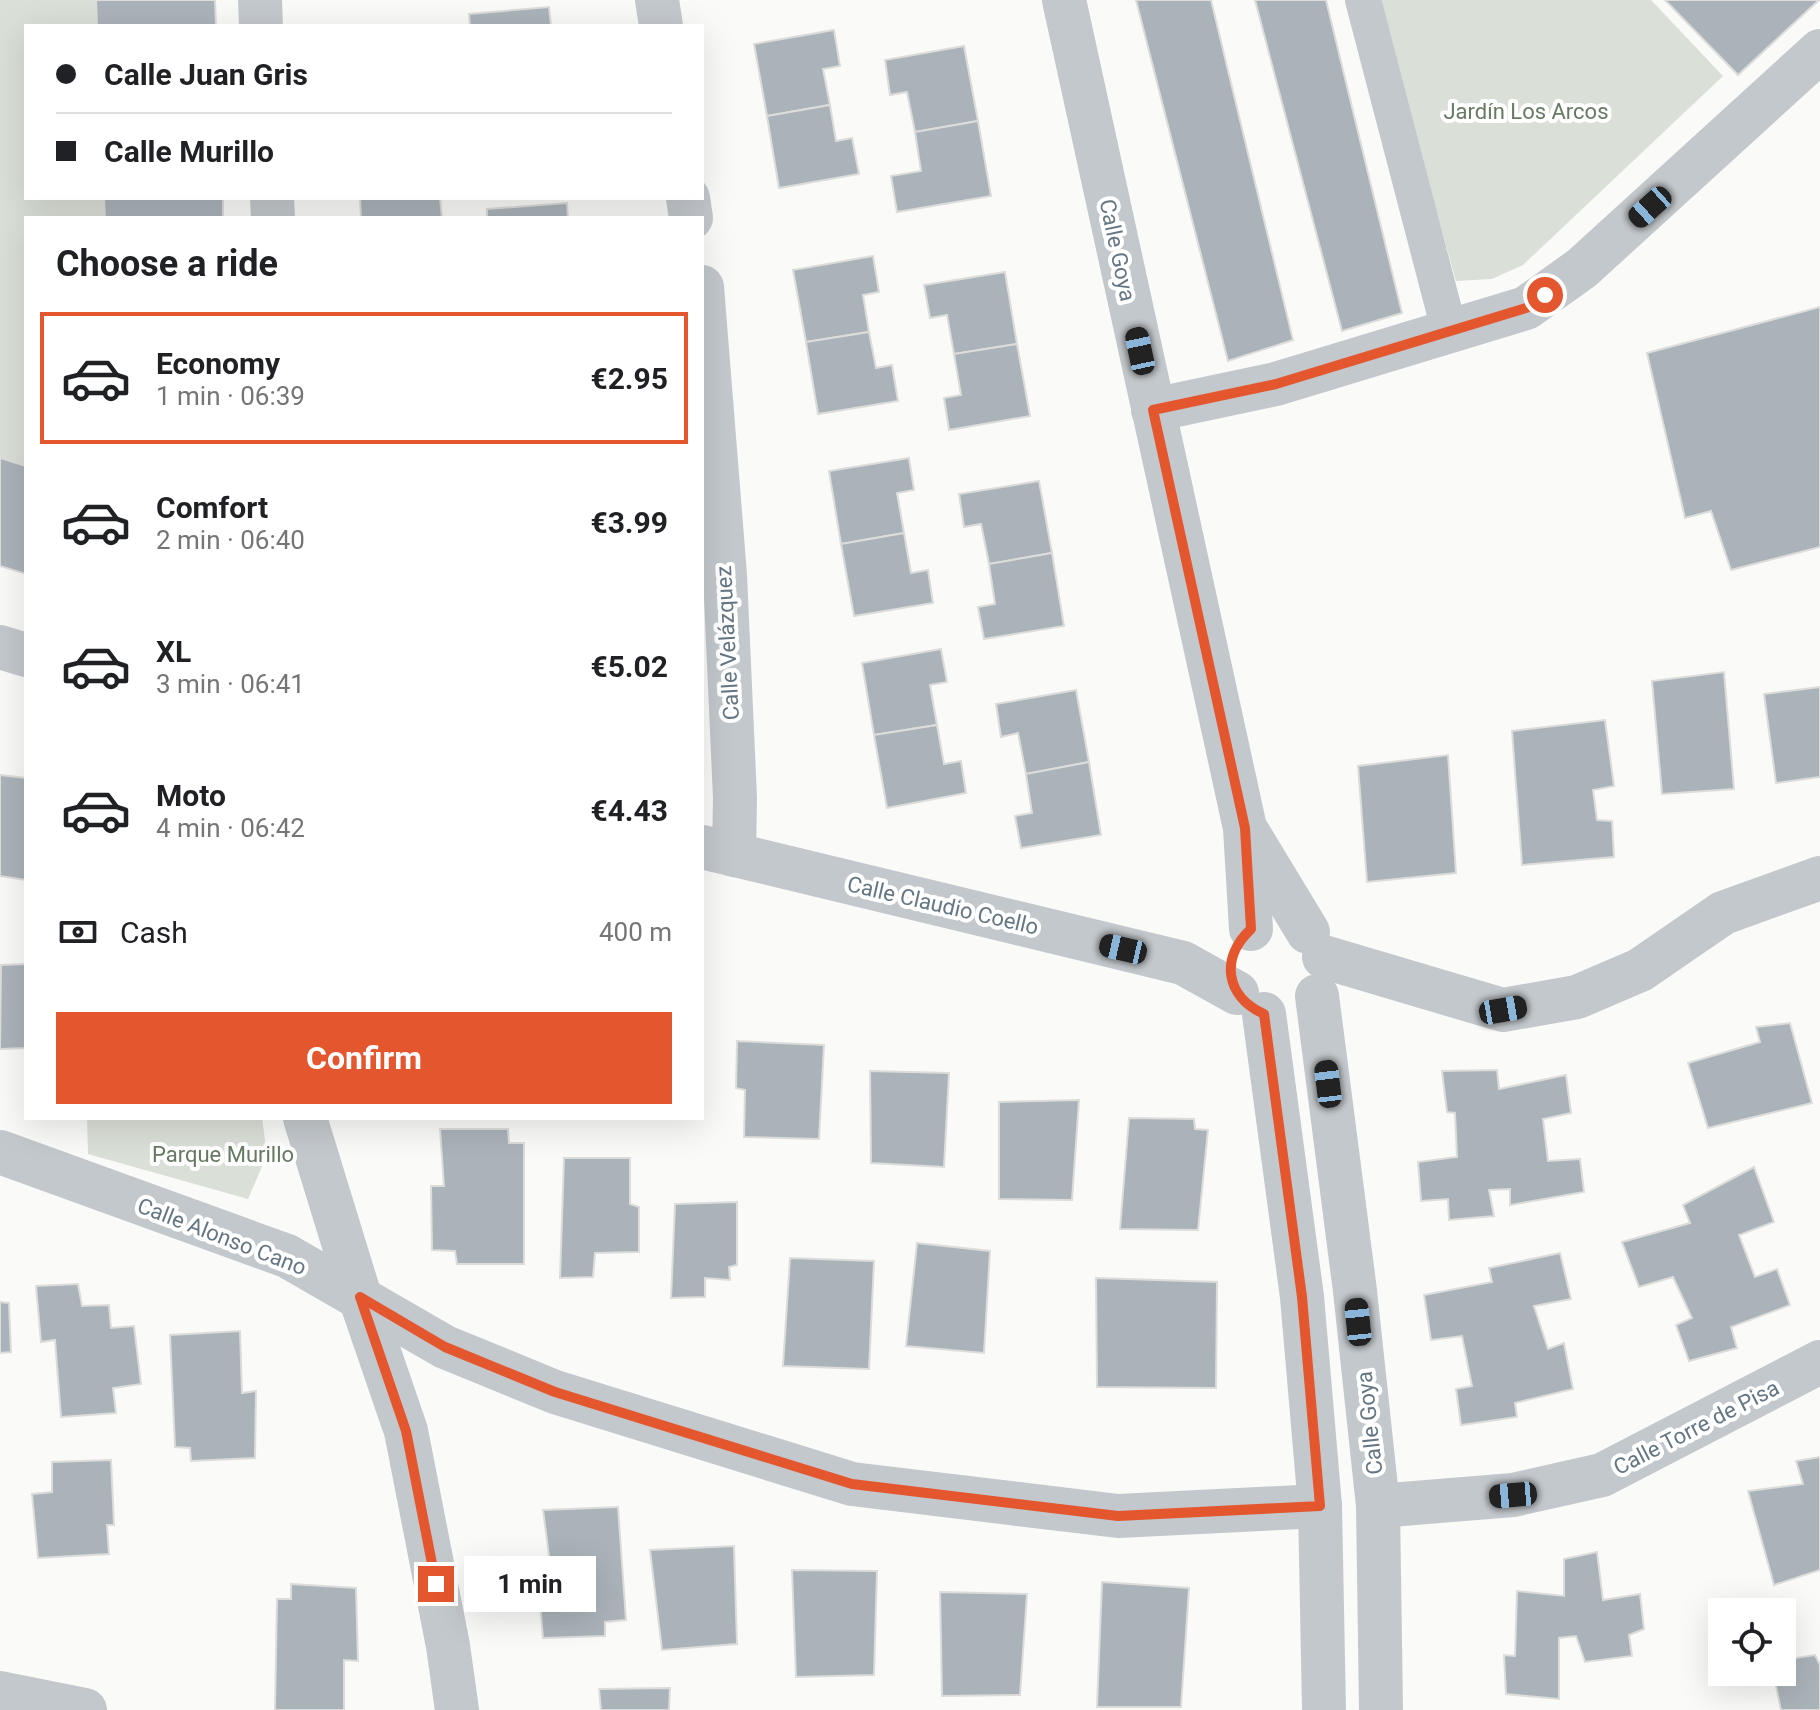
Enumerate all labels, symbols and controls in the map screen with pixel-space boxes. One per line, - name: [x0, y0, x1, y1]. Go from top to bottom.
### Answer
- text: Calle Juan Gris: [104, 57, 308, 92]
- park label: Jardín Los Arcos: [1443, 99, 1609, 124]
- text: Calle Murillo: [104, 134, 274, 169]
- car: [1624, 182, 1676, 232]
- street label: Calle Goya: [1095, 197, 1141, 303]
- text: Choose a ride: [56, 243, 278, 285]
- route start: [1527, 277, 1563, 313]
- car: [1123, 325, 1157, 377]
- icon: car: [60, 342, 132, 414]
- text: Economy: [156, 346, 280, 381]
- text: €2.95: [590, 361, 668, 396]
- text: 1 min · 06:39: [156, 381, 305, 411]
- icon: car: [60, 486, 132, 558]
- text: Comfort: [156, 490, 268, 525]
- text: €3.99: [590, 505, 668, 540]
- text: 2 min · 06:40: [156, 525, 305, 555]
- street label: Calle Velázquez: [711, 565, 744, 721]
- icon: car: [60, 630, 132, 702]
- text: XL: [156, 634, 191, 669]
- text: €5.02: [590, 649, 668, 684]
- text: 3 min · 06:41: [156, 669, 305, 699]
- icon: car: [60, 774, 132, 846]
- text: Moto: [156, 778, 226, 813]
- text: €4.43: [590, 793, 668, 828]
- text: 4 min · 06:42: [156, 813, 305, 843]
- street label: Calle Claudio Coello: [845, 871, 1041, 940]
- icon: cash: [56, 910, 100, 954]
- text: Cash: [120, 915, 188, 950]
- text: 400 m: [599, 917, 672, 947]
- car: [1097, 932, 1149, 966]
- car: [1477, 994, 1529, 1026]
- button: Confirm: [56, 1012, 672, 1104]
- car: [1313, 1059, 1343, 1109]
- park label: Parque Murillo: [152, 1142, 294, 1167]
- street label: Calle Alonso Cano: [134, 1193, 310, 1280]
- car: [1344, 1297, 1372, 1347]
- street label: Calle Goya: [1352, 1370, 1387, 1476]
- street label: Calle Torre de Pisa: [1609, 1375, 1783, 1480]
- car: [1488, 1481, 1538, 1509]
- callout: 1 min: [464, 1556, 596, 1612]
- route end: [418, 1566, 454, 1602]
- text: 1 min: [497, 1569, 563, 1599]
- map controls: [1708, 1598, 1796, 1686]
- button: locate: [1708, 1598, 1796, 1686]

